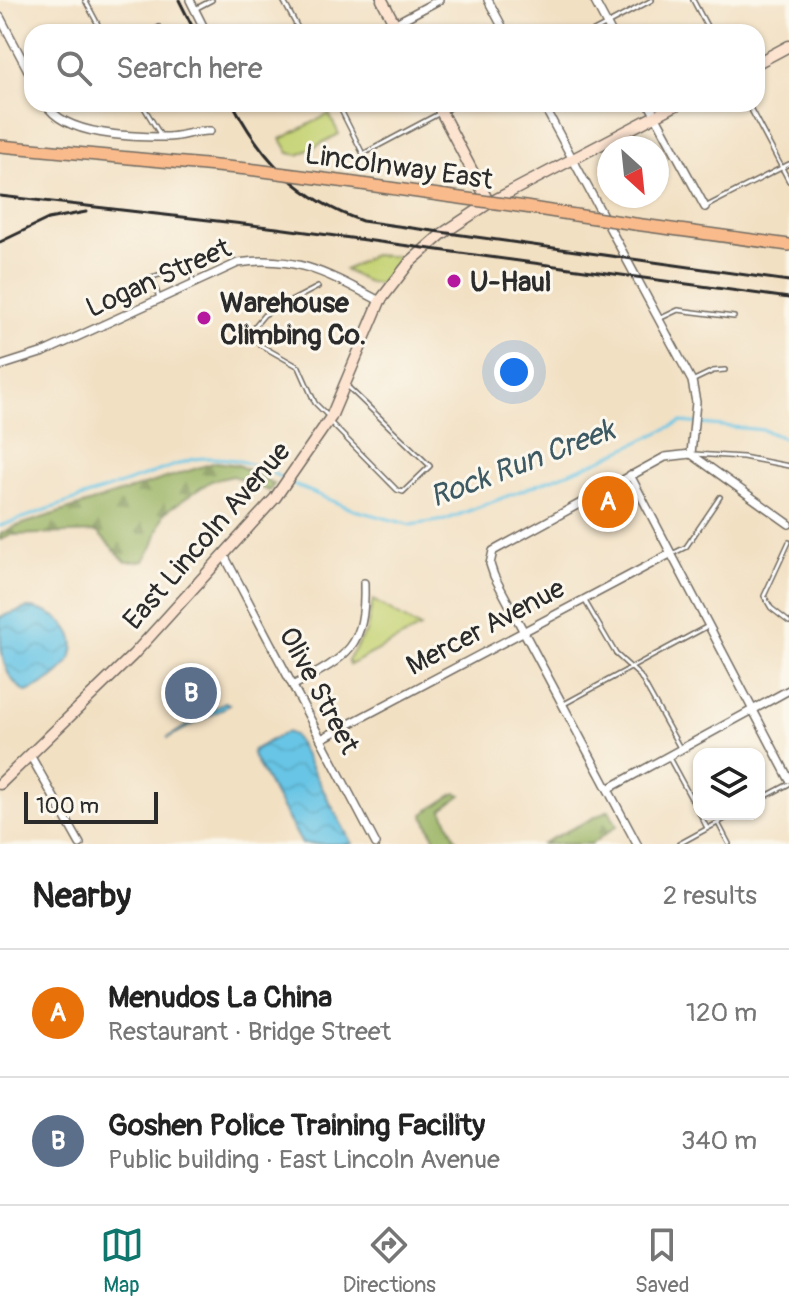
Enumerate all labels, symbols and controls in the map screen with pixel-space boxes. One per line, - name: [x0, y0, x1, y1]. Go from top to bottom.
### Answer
- search box: [24, 24, 765, 112]
- icon: search: [52, 46, 96, 90]
- text: Search here: [116, 50, 263, 87]
- north arrow: [597, 136, 669, 208]
- street label: Lincolnway East: [303, 137, 496, 198]
- street label: Logan Street: [81, 231, 237, 326]
- place label: U-Haul: [470, 265, 551, 300]
- marker: U-Haul: [445, 272, 463, 290]
- place label: Warehouse Climbing Co.: [220, 286, 366, 353]
- marker: Warehouse Climbing Co.: [195, 309, 213, 327]
- your location: [494, 352, 534, 392]
- water label: Rock Run Creek: [425, 410, 622, 516]
- street label: East Lincoln Avenue: [116, 435, 298, 637]
- pin: A: [582, 472, 634, 532]
- street label: Mercer Avenue: [401, 571, 571, 684]
- street label: Olive Street: [271, 621, 367, 761]
- pin: B: [165, 663, 217, 723]
- map controls: [693, 748, 765, 820]
- button: layers: [693, 748, 765, 820]
- scale bar: [24, 788, 158, 824]
- text: 100 m: [36, 792, 99, 820]
- text: Nearby: [32, 875, 131, 918]
- text: 2 results: [663, 880, 757, 912]
- text: Menudos La China: [108, 979, 332, 1016]
- text: A: [50, 997, 66, 1029]
- text: 120 m: [686, 997, 757, 1029]
- text: Restaurant · Bridge Street: [108, 1016, 391, 1048]
- text: Goshen Police Training Facility: [108, 1107, 485, 1144]
- text: B: [51, 1125, 65, 1157]
- text: 340 m: [681, 1125, 757, 1157]
- text: Public building · East Lincoln Avenue: [108, 1144, 500, 1176]
- tab: Map: [100, 1223, 144, 1299]
- tab: Directions: [343, 1223, 436, 1299]
- tab: Saved: [635, 1223, 689, 1299]

